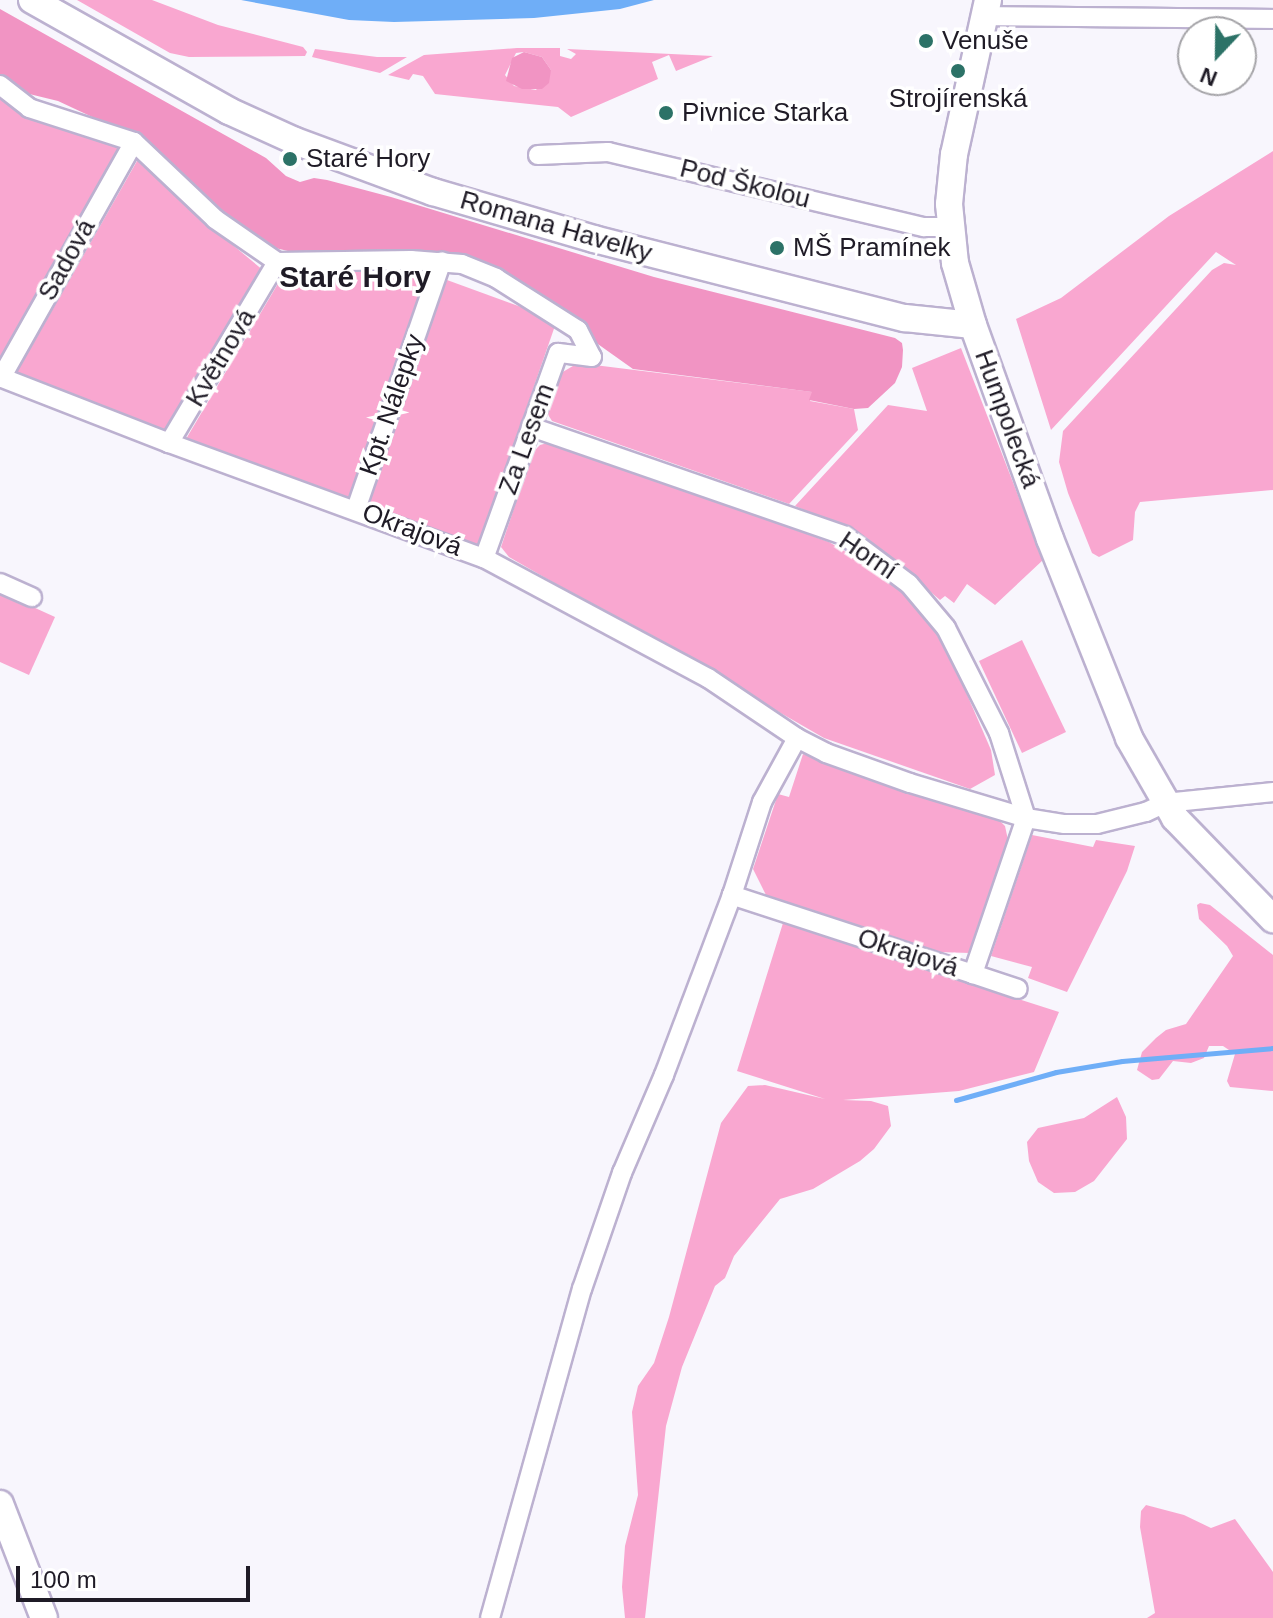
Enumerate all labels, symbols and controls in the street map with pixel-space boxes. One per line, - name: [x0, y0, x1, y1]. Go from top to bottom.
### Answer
- north arrow: [1177, 16, 1257, 96]
- place label: Venuše: [942, 25, 1029, 57]
- marker: Venuše: [917, 32, 935, 50]
- marker: Strojírenská: [949, 62, 967, 80]
- text: N: [1197, 62, 1221, 91]
- place label: Strojírenská: [889, 83, 1027, 115]
- place label: Pivnice Starka: [682, 97, 848, 129]
- marker: Pivnice Starka: [657, 104, 675, 122]
- place label: Staré Hory: [306, 143, 430, 175]
- marker: Staré Hory: [281, 150, 299, 168]
- street label: Pod Školou: [677, 153, 813, 215]
- street label: Romana Havelky: [457, 185, 655, 269]
- street label: Sadová: [32, 214, 102, 306]
- place label: MŠ Pramínek: [793, 232, 950, 264]
- marker: MŠ Pramínek: [768, 239, 786, 257]
- district label: Staré Hory: [279, 259, 431, 295]
- street label: Květnová: [180, 304, 262, 412]
- street label: Kpt. Nálepky: [353, 330, 431, 480]
- street label: Humpolecká: [968, 346, 1046, 492]
- street label: Za Lesem: [493, 379, 561, 499]
- street label: Okrajová: [358, 497, 466, 563]
- street label: Horní: [833, 525, 903, 587]
- street label: Okrajová: [854, 922, 962, 984]
- scale bar: [20, 1550, 254, 1600]
- text: 100 m: [30, 1566, 97, 1593]

